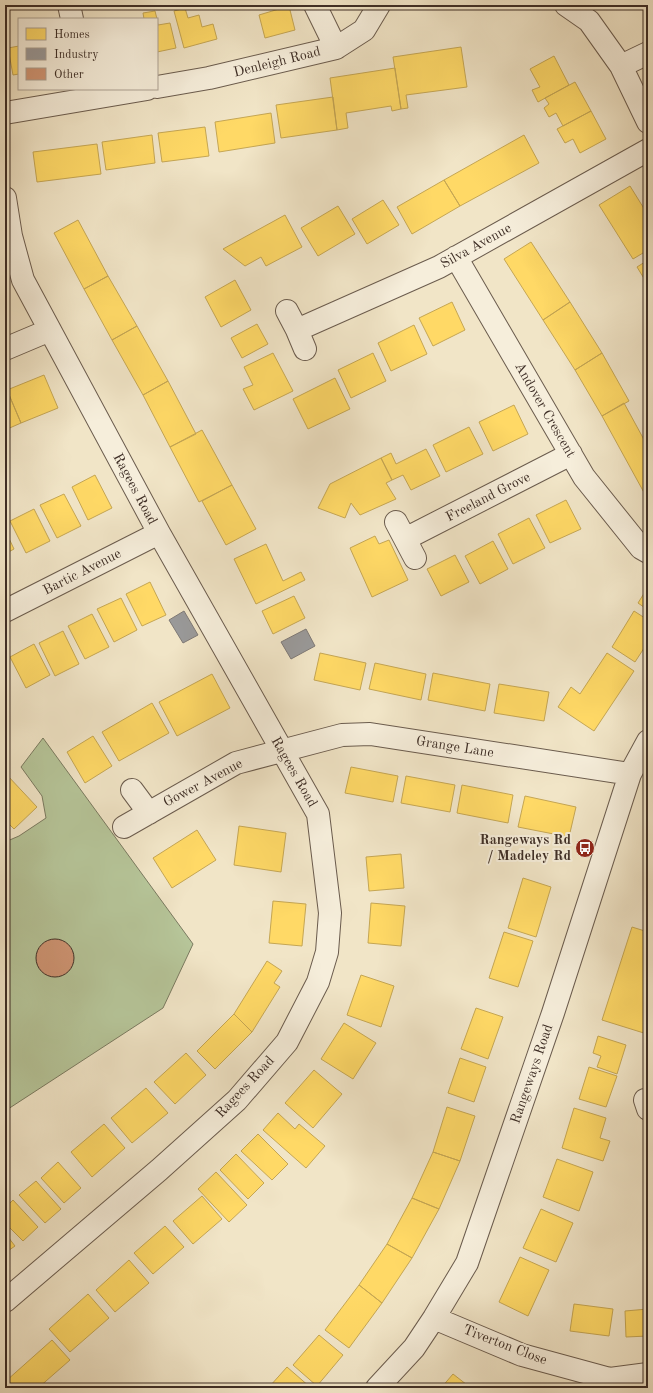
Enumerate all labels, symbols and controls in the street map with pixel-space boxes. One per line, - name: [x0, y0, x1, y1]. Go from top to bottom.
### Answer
- legend: [18, 18, 158, 90]
- text: Homes: [54, 29, 90, 41]
- street label: Denleigh Road: [232, 44, 322, 80]
- text: Industry: [54, 49, 99, 61]
- text: Other: [54, 69, 84, 81]
- street label: Silva Avenue: [438, 221, 514, 271]
- street label: Andover Crescent: [512, 360, 578, 460]
- street label: Ragees Road: [110, 451, 160, 527]
- street label: Freeland Grove: [443, 470, 533, 524]
- street label: Bartic Avenue: [41, 546, 123, 598]
- street label: Ragees Road: [268, 734, 320, 810]
- street label: Grange Lane: [415, 734, 495, 760]
- street label: Gower Avenue: [161, 756, 245, 810]
- place label: Rangeways Rd / Madeley Rd: [479, 833, 571, 864]
- bus stop icon: Rangeways Rd / Madeley Rd: [574, 837, 596, 859]
- street label: Rangeways Road: [508, 1022, 556, 1126]
- street label: Ragees Road: [213, 1053, 277, 1121]
- street label: Tiverton Close: [461, 1323, 549, 1367]

